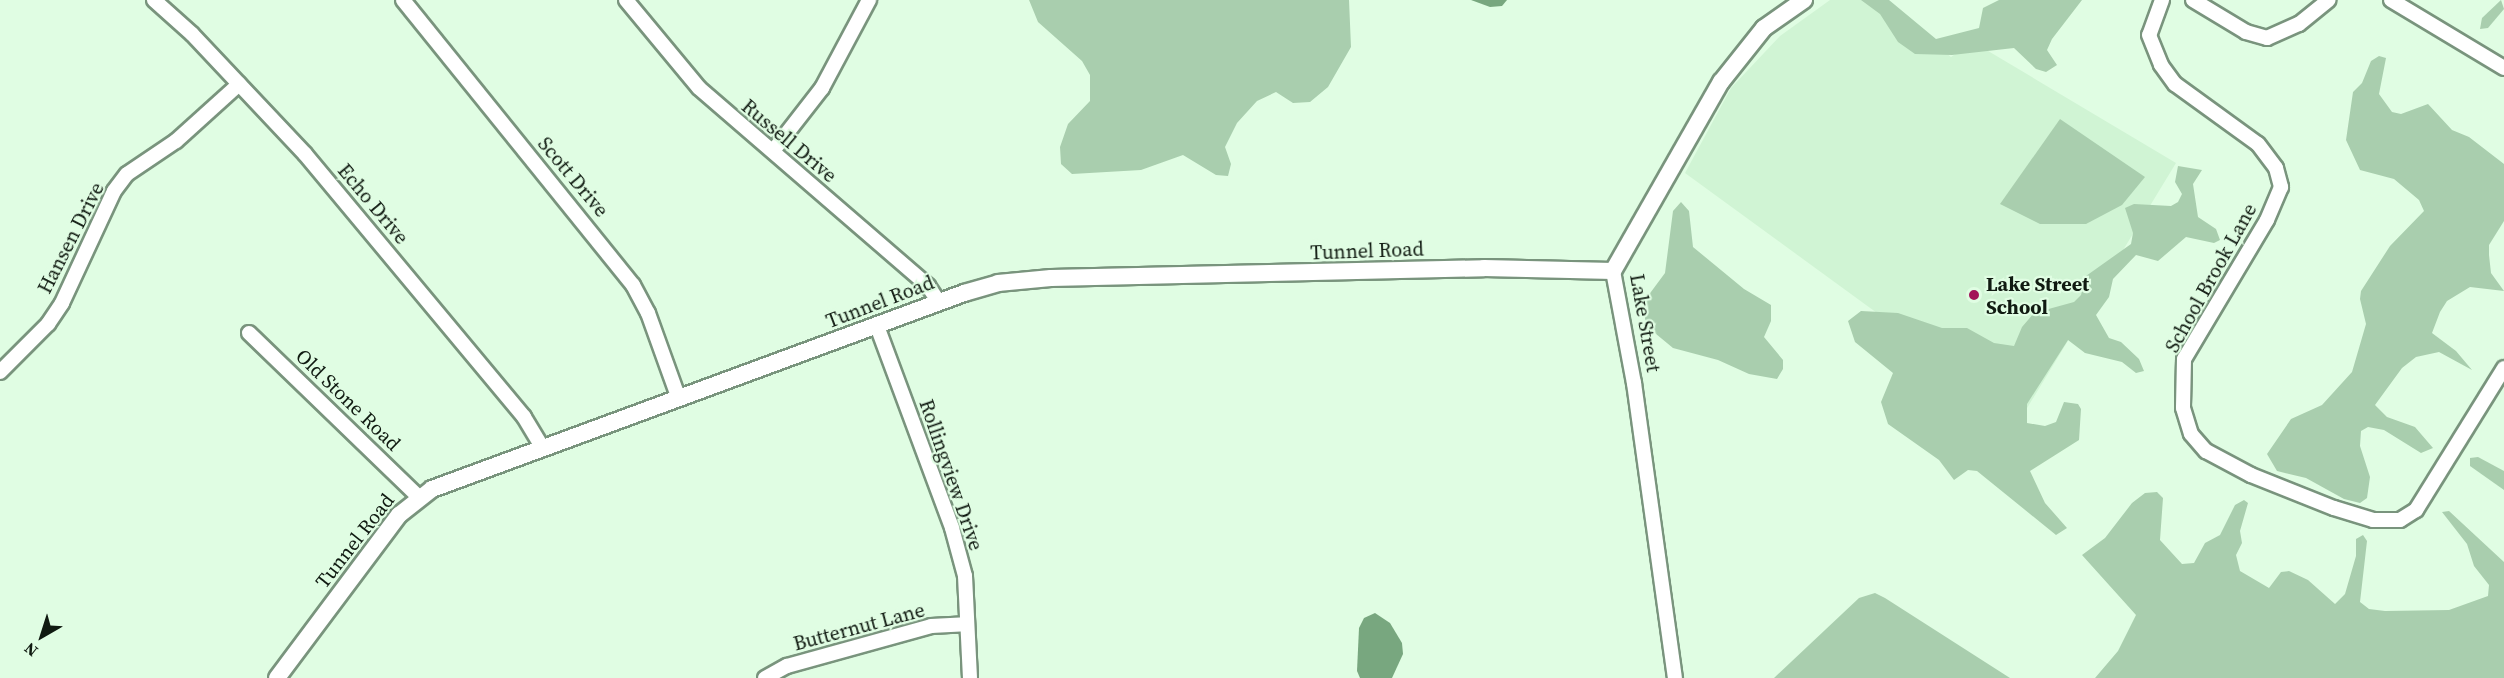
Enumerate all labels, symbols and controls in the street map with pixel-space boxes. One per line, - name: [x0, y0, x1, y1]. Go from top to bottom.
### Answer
- street label: Russell Drive: [737, 94, 841, 188]
- street label: Scott Drive: [533, 132, 613, 222]
- street label: Echo Drive: [332, 159, 414, 249]
- street label: Hansen Drive: [33, 178, 109, 298]
- street label: School Brook Lane: [2160, 199, 2262, 357]
- street label: Tunnel Road: [1310, 237, 1424, 265]
- street label: Tunnel Road: [823, 270, 937, 334]
- street label: Lake Street: [1625, 272, 1665, 374]
- place label: Lake Street School: [1986, 272, 2089, 319]
- marker: Lake Street School: [1967, 288, 1981, 302]
- street label: Old Stone Road: [291, 344, 405, 456]
- street label: Rollingview Drive: [914, 396, 988, 554]
- street label: Tunnel Road: [311, 489, 399, 593]
- street label: Butternut Lane: [791, 598, 927, 656]
- north arrow: [12, 606, 72, 666]
- text: N: [19, 638, 42, 662]

